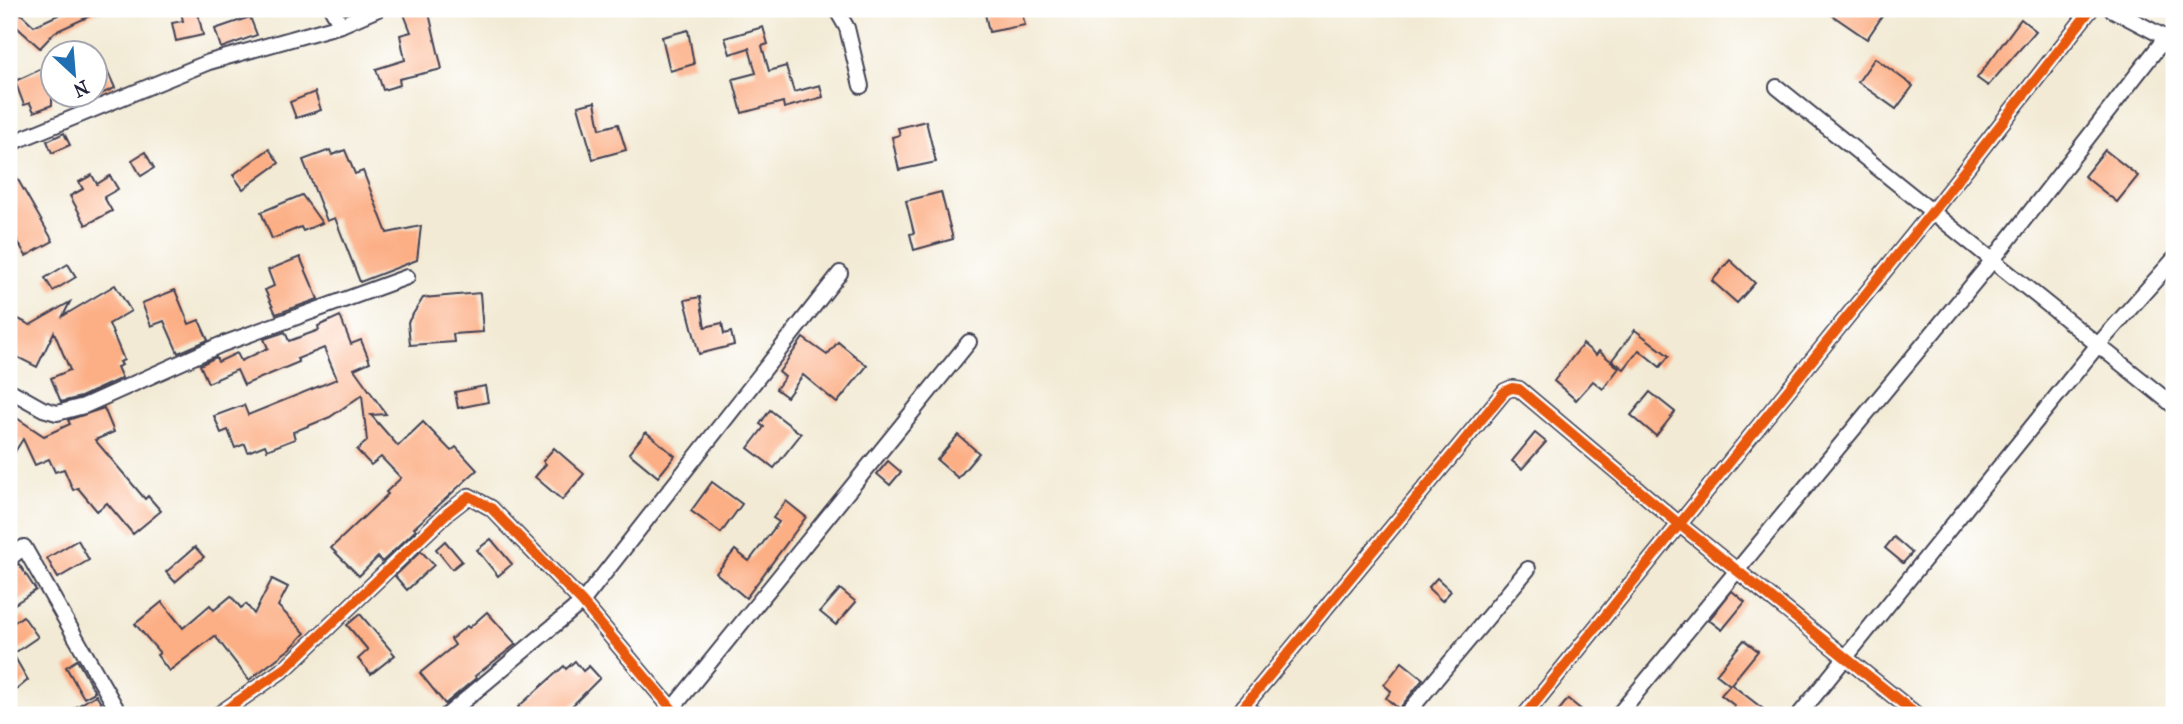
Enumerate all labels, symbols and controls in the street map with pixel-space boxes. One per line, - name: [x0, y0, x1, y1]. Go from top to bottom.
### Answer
- north arrow: [38, 38, 108, 108]
- text: N: [69, 75, 92, 102]

